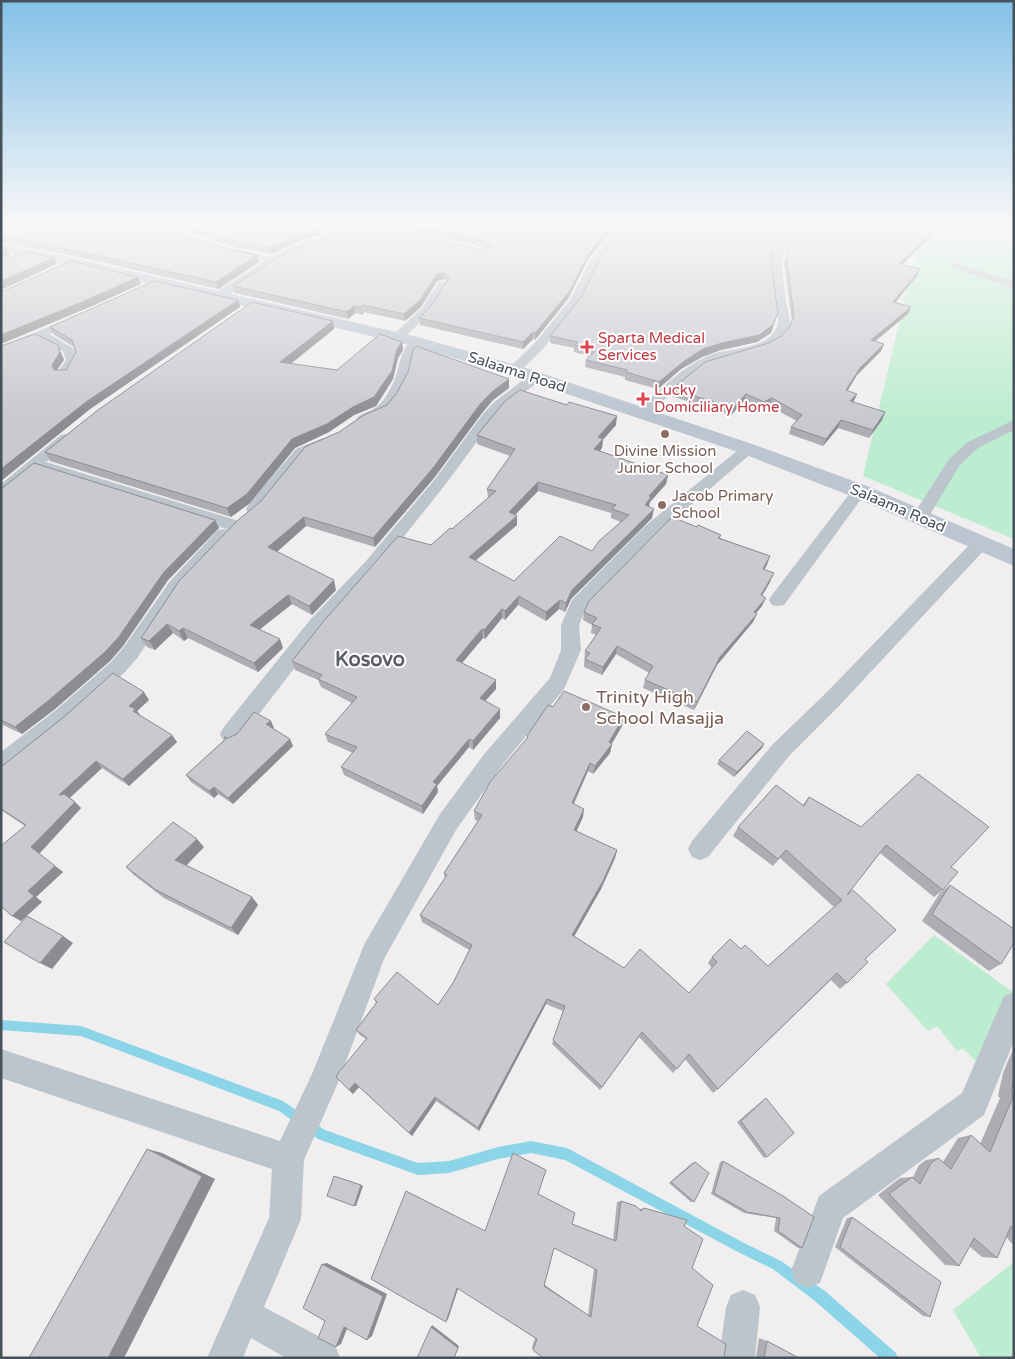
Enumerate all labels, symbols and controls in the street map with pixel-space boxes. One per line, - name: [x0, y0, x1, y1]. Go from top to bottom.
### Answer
- place label: Sparta Medical Services: [598, 329, 705, 364]
- marker: Sparta Medical Services: [580, 340, 594, 354]
- street label: Salaama Road: [466, 348, 568, 396]
- place label: Lucky Domiciliary Home: [654, 381, 779, 416]
- marker: Lucky Domiciliary Home: [636, 392, 650, 406]
- marker: Divine Mission Junior School: [659, 428, 671, 440]
- place label: Divine Mission Junior School: [614, 442, 716, 477]
- street label: Salaama Road: [848, 480, 948, 536]
- place label: Jacob Primary School: [672, 487, 773, 522]
- marker: Jacob Primary School: [656, 499, 668, 511]
- district label: Kosovo: [335, 648, 405, 672]
- place label: Trinity High School Masajja: [596, 686, 724, 729]
- marker: Trinity High School Masajja: [580, 701, 592, 713]

